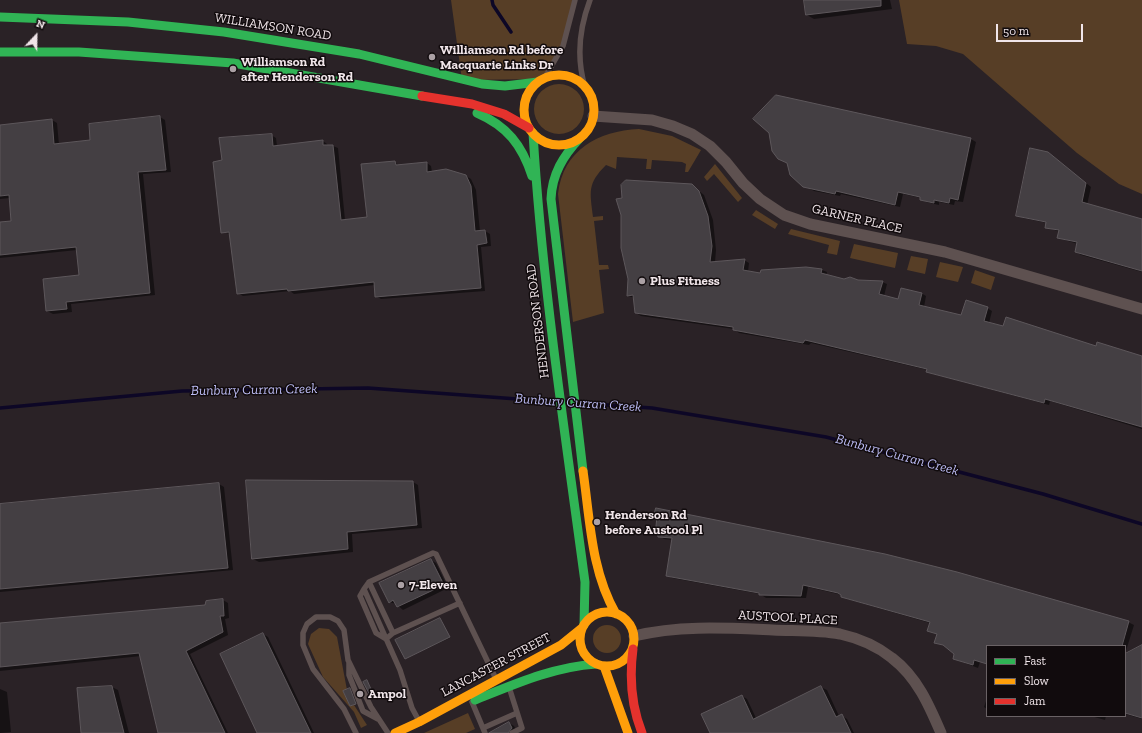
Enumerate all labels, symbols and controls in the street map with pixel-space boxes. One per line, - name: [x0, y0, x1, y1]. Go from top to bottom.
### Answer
- street label: WILLIAMSON ROAD: [214, 10, 332, 44]
- north arrow: [16, 16, 56, 56]
- scale bar: [998, 16, 1085, 42]
- text: N: [34, 17, 47, 32]
- text: 50 m: [1003, 24, 1029, 38]
- place label: Williamson Rd before Macquarie Links Dr: [440, 42, 563, 73]
- marker: Williamson Rd before Macquarie Links Dr: [427, 52, 437, 62]
- place label: Williamson Rd after Henderson Rd: [241, 54, 353, 85]
- marker: Williamson Rd after Henderson Rd: [228, 64, 238, 74]
- street label: GARNER PLACE: [810, 201, 904, 237]
- street label: HENDERSON ROAD: [523, 263, 553, 379]
- place label: Plus Fitness: [650, 273, 720, 289]
- marker: Plus Fitness: [637, 276, 647, 286]
- water label: Bunbury Curran Creek: [190, 380, 318, 400]
- water label: Bunbury Curran Creek: [514, 390, 642, 416]
- water label: Bunbury Curran Creek: [834, 430, 960, 480]
- place label: Henderson Rd before Austool Pl: [605, 507, 703, 538]
- marker: Henderson Rd before Austool Pl: [592, 517, 602, 527]
- place label: 7-Eleven: [409, 577, 457, 593]
- marker: 7-Eleven: [396, 580, 406, 590]
- street label: AUSTOOL PLACE: [738, 608, 838, 628]
- street label: LANCASTER STREET: [439, 630, 553, 700]
- legend: [986, 645, 1126, 717]
- text: Fast: [1024, 654, 1046, 668]
- text: Slow: [1024, 674, 1049, 688]
- place label: Ampol: [368, 686, 406, 702]
- marker: Ampol: [355, 689, 365, 699]
- text: Jam: [1024, 694, 1045, 708]

